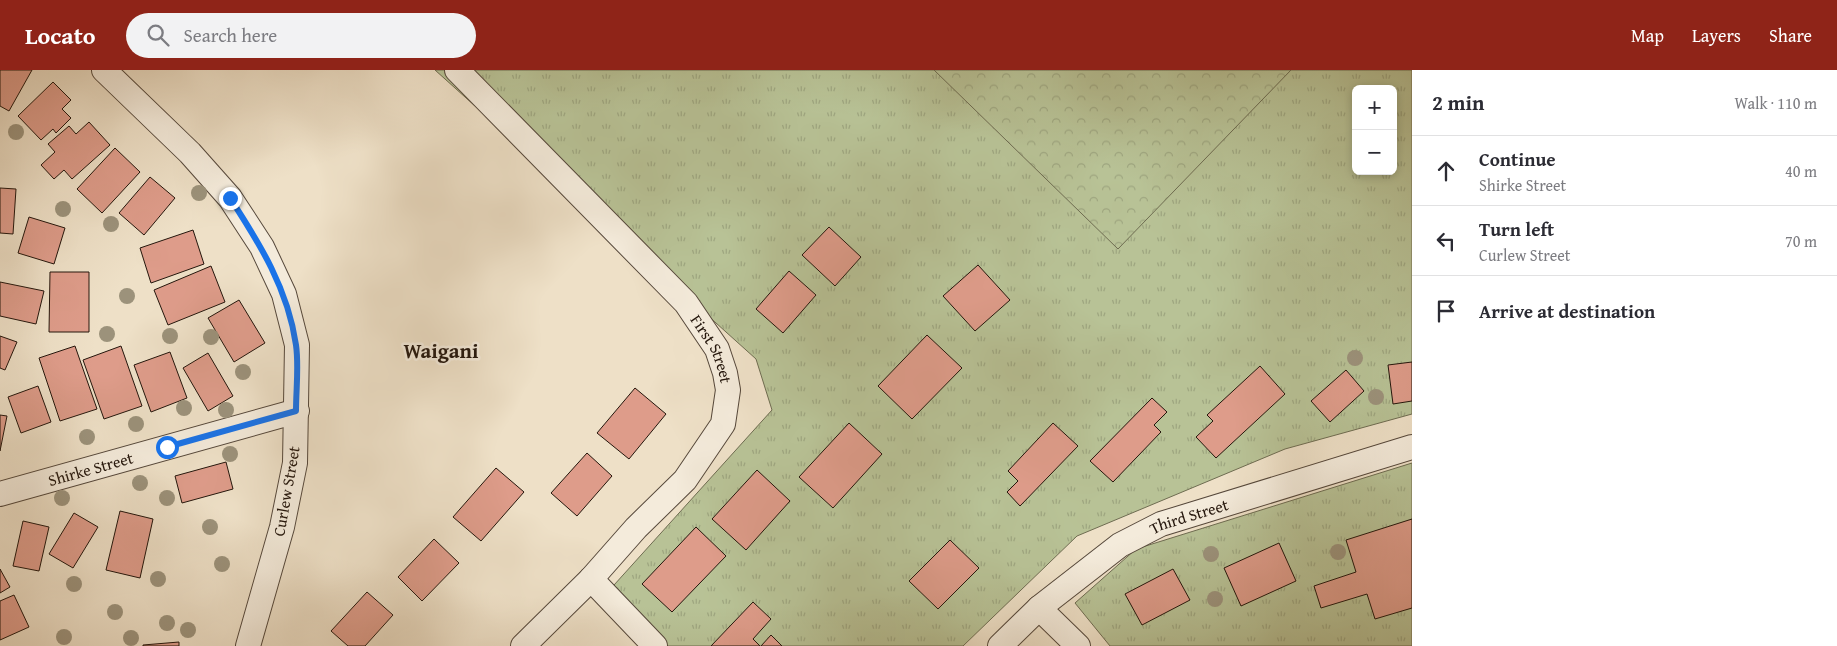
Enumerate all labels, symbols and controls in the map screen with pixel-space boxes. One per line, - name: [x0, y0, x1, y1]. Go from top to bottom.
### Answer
- search box: [126, 13, 476, 58]
- text: Locato: [25, 18, 96, 53]
- icon: search: [144, 21, 172, 49]
- text: Search here: [184, 21, 277, 49]
- text: Map: [1631, 22, 1664, 49]
- text: Layers: [1692, 22, 1741, 49]
- text: Share: [1769, 22, 1812, 49]
- map controls: [1352, 85, 1397, 175]
- button: +: [1352, 85, 1397, 130]
- text: 2 min: [1432, 87, 1484, 118]
- text: Walk · 110 m: [1734, 91, 1817, 115]
- button: −: [1352, 130, 1397, 175]
- text: Continue: [1479, 145, 1556, 173]
- icon: ahead: [1432, 157, 1460, 185]
- text: 40 m: [1785, 159, 1817, 183]
- text: Shirke Street: [1479, 173, 1566, 197]
- route end: [219, 187, 242, 210]
- text: Turn left: [1479, 215, 1554, 243]
- icon: left: [1432, 227, 1460, 255]
- text: 70 m: [1785, 229, 1817, 253]
- text: Curlew Street: [1479, 243, 1570, 267]
- icon: arrive: [1432, 297, 1460, 325]
- text: Arrive at destination: [1479, 297, 1655, 325]
- street label: First Street: [685, 309, 739, 385]
- district label: Waigani: [403, 335, 479, 366]
- route start: [156, 436, 179, 459]
- street label: Curlew Street: [266, 444, 306, 538]
- street label: Shirke Street: [45, 445, 136, 492]
- street label: Third Street: [1145, 492, 1231, 540]

